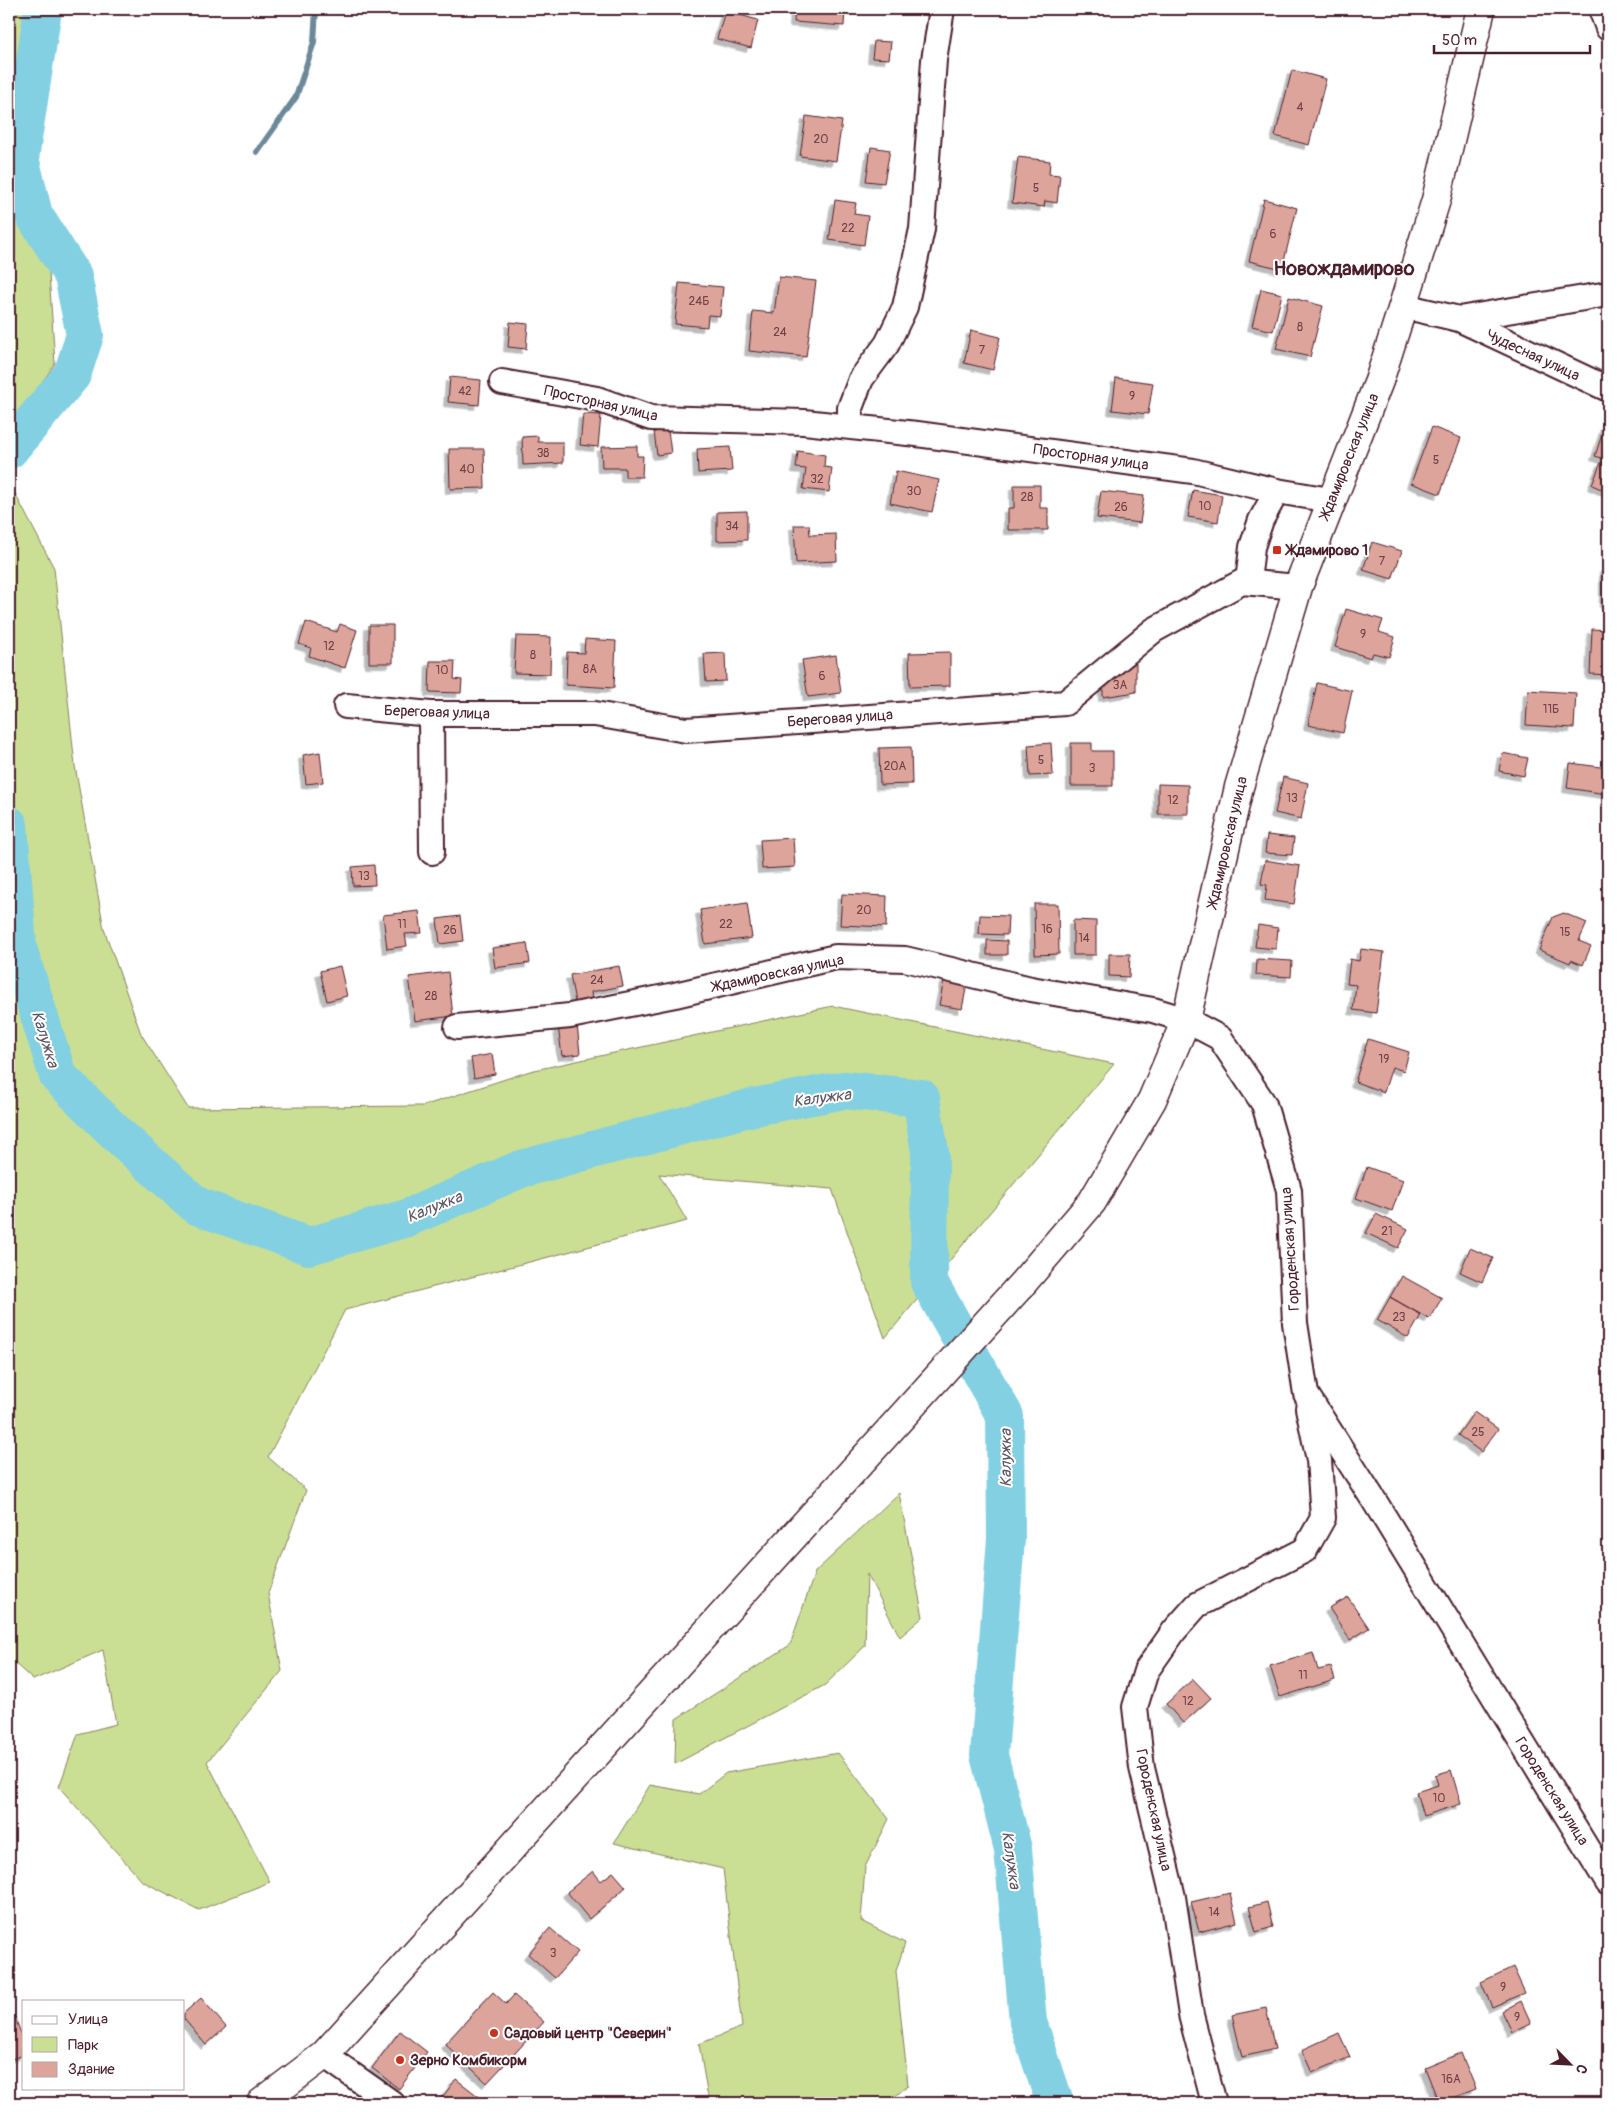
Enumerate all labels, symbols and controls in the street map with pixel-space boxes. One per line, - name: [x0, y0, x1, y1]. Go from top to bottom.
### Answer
- scale bar: [1434, 22, 1591, 54]
- text: 50 m: [1442, 31, 1477, 50]
- house number: 4: [1297, 100, 1304, 115]
- house number: 20: [814, 132, 828, 147]
- house number: 5: [1033, 181, 1039, 196]
- house number: 22: [841, 221, 855, 236]
- house number: 6: [1270, 227, 1277, 242]
- district label: Новождамирово: [1274, 256, 1415, 281]
- house number: 24Б: [689, 294, 709, 309]
- house number: 8: [1297, 320, 1303, 335]
- house number: 24: [773, 325, 787, 340]
- street label: Чудесная улица: [1483, 325, 1583, 386]
- house number: 7: [979, 343, 986, 358]
- street label: Просторная улица: [542, 381, 660, 426]
- house number: 42: [458, 384, 472, 399]
- house number: 9: [1129, 389, 1135, 404]
- street label: Ждамировская улица: [1315, 390, 1383, 524]
- street label: Просторная улица: [1032, 440, 1150, 475]
- house number: 38: [537, 446, 549, 461]
- house number: 5: [1433, 453, 1439, 468]
- house number: 40: [459, 462, 475, 477]
- house number: 32: [810, 472, 824, 487]
- house number: 30: [907, 484, 921, 499]
- house number: 28: [1021, 490, 1033, 505]
- house number: 10: [1199, 499, 1211, 514]
- house number: 26: [1114, 500, 1128, 515]
- house number: 34: [725, 519, 739, 534]
- place label: Ждамирово 1: [1284, 541, 1368, 560]
- marker: Ждамирово 1: [1271, 544, 1283, 556]
- house number: 7: [1379, 554, 1386, 569]
- house number: 9: [1360, 627, 1366, 642]
- house number: 12: [323, 639, 335, 654]
- house number: 8: [530, 648, 536, 663]
- house number: 8А: [583, 662, 597, 677]
- house number: 10: [436, 663, 448, 678]
- house number: 6: [819, 669, 826, 684]
- house number: 3А: [1113, 678, 1127, 693]
- street label: Береговая улица: [384, 701, 490, 724]
- house number: 11Б: [1543, 702, 1559, 717]
- street label: Береговая улица: [786, 705, 894, 732]
- house number: 5: [1038, 753, 1044, 768]
- house number: 20А: [884, 759, 907, 774]
- house number: 3: [1089, 761, 1096, 776]
- street label: Ждамировская улица: [1203, 775, 1252, 912]
- house number: 13: [1286, 791, 1298, 806]
- house number: 12: [1167, 793, 1179, 808]
- house number: 13: [358, 869, 370, 884]
- house number: 20: [857, 903, 871, 918]
- house number: 11: [397, 917, 407, 932]
- house number: 22: [719, 917, 733, 932]
- house number: 16: [1041, 922, 1053, 937]
- house number: 26: [443, 923, 457, 938]
- house number: 15: [1559, 925, 1571, 940]
- house number: 14: [1078, 931, 1090, 946]
- street label: Ждамировская улица: [709, 950, 846, 997]
- house number: 24: [590, 973, 604, 988]
- house number: 28: [425, 989, 437, 1004]
- water label: Калужка: [27, 1009, 64, 1071]
- house number: 19: [1379, 1052, 1389, 1067]
- water label: Калужка: [792, 1084, 854, 1111]
- water label: Калужка: [404, 1186, 466, 1227]
- street label: Городенская улица: [1277, 1186, 1304, 1312]
- house number: 21: [1381, 1224, 1393, 1239]
- house number: 23: [1392, 1310, 1406, 1325]
- house number: 25: [1471, 1425, 1485, 1440]
- water label: Калужка: [996, 1428, 1016, 1487]
- house number: 11: [1298, 1668, 1308, 1683]
- house number: 12: [1182, 1694, 1194, 1709]
- street label: Городенская улица: [1511, 1734, 1593, 1849]
- street label: Городенская улица: [1131, 1747, 1176, 1873]
- house number: 10: [1433, 1791, 1445, 1806]
- water label: Калужка: [997, 1830, 1025, 1892]
- house number: 14: [1208, 1905, 1220, 1920]
- house number: 3: [550, 1946, 557, 1961]
- house number: 9: [1500, 1980, 1506, 1995]
- legend: [22, 2000, 185, 2090]
- text: Улица: [68, 2010, 108, 2029]
- house number: 9: [1514, 2010, 1520, 2025]
- place label: Садовый центр "Северин": [504, 2024, 672, 2043]
- marker: Садовый центр "Северин": [488, 2027, 500, 2039]
- text: Парк: [68, 2036, 99, 2055]
- north arrow: [1544, 2040, 1594, 2090]
- place label: Зерно Комбикорм: [410, 2051, 527, 2070]
- marker: Зерно Комбикорм: [394, 2054, 406, 2066]
- text: Здание: [68, 2060, 115, 2079]
- text: С: [1572, 2062, 1591, 2077]
- house number: 16А: [1441, 2072, 1461, 2087]

